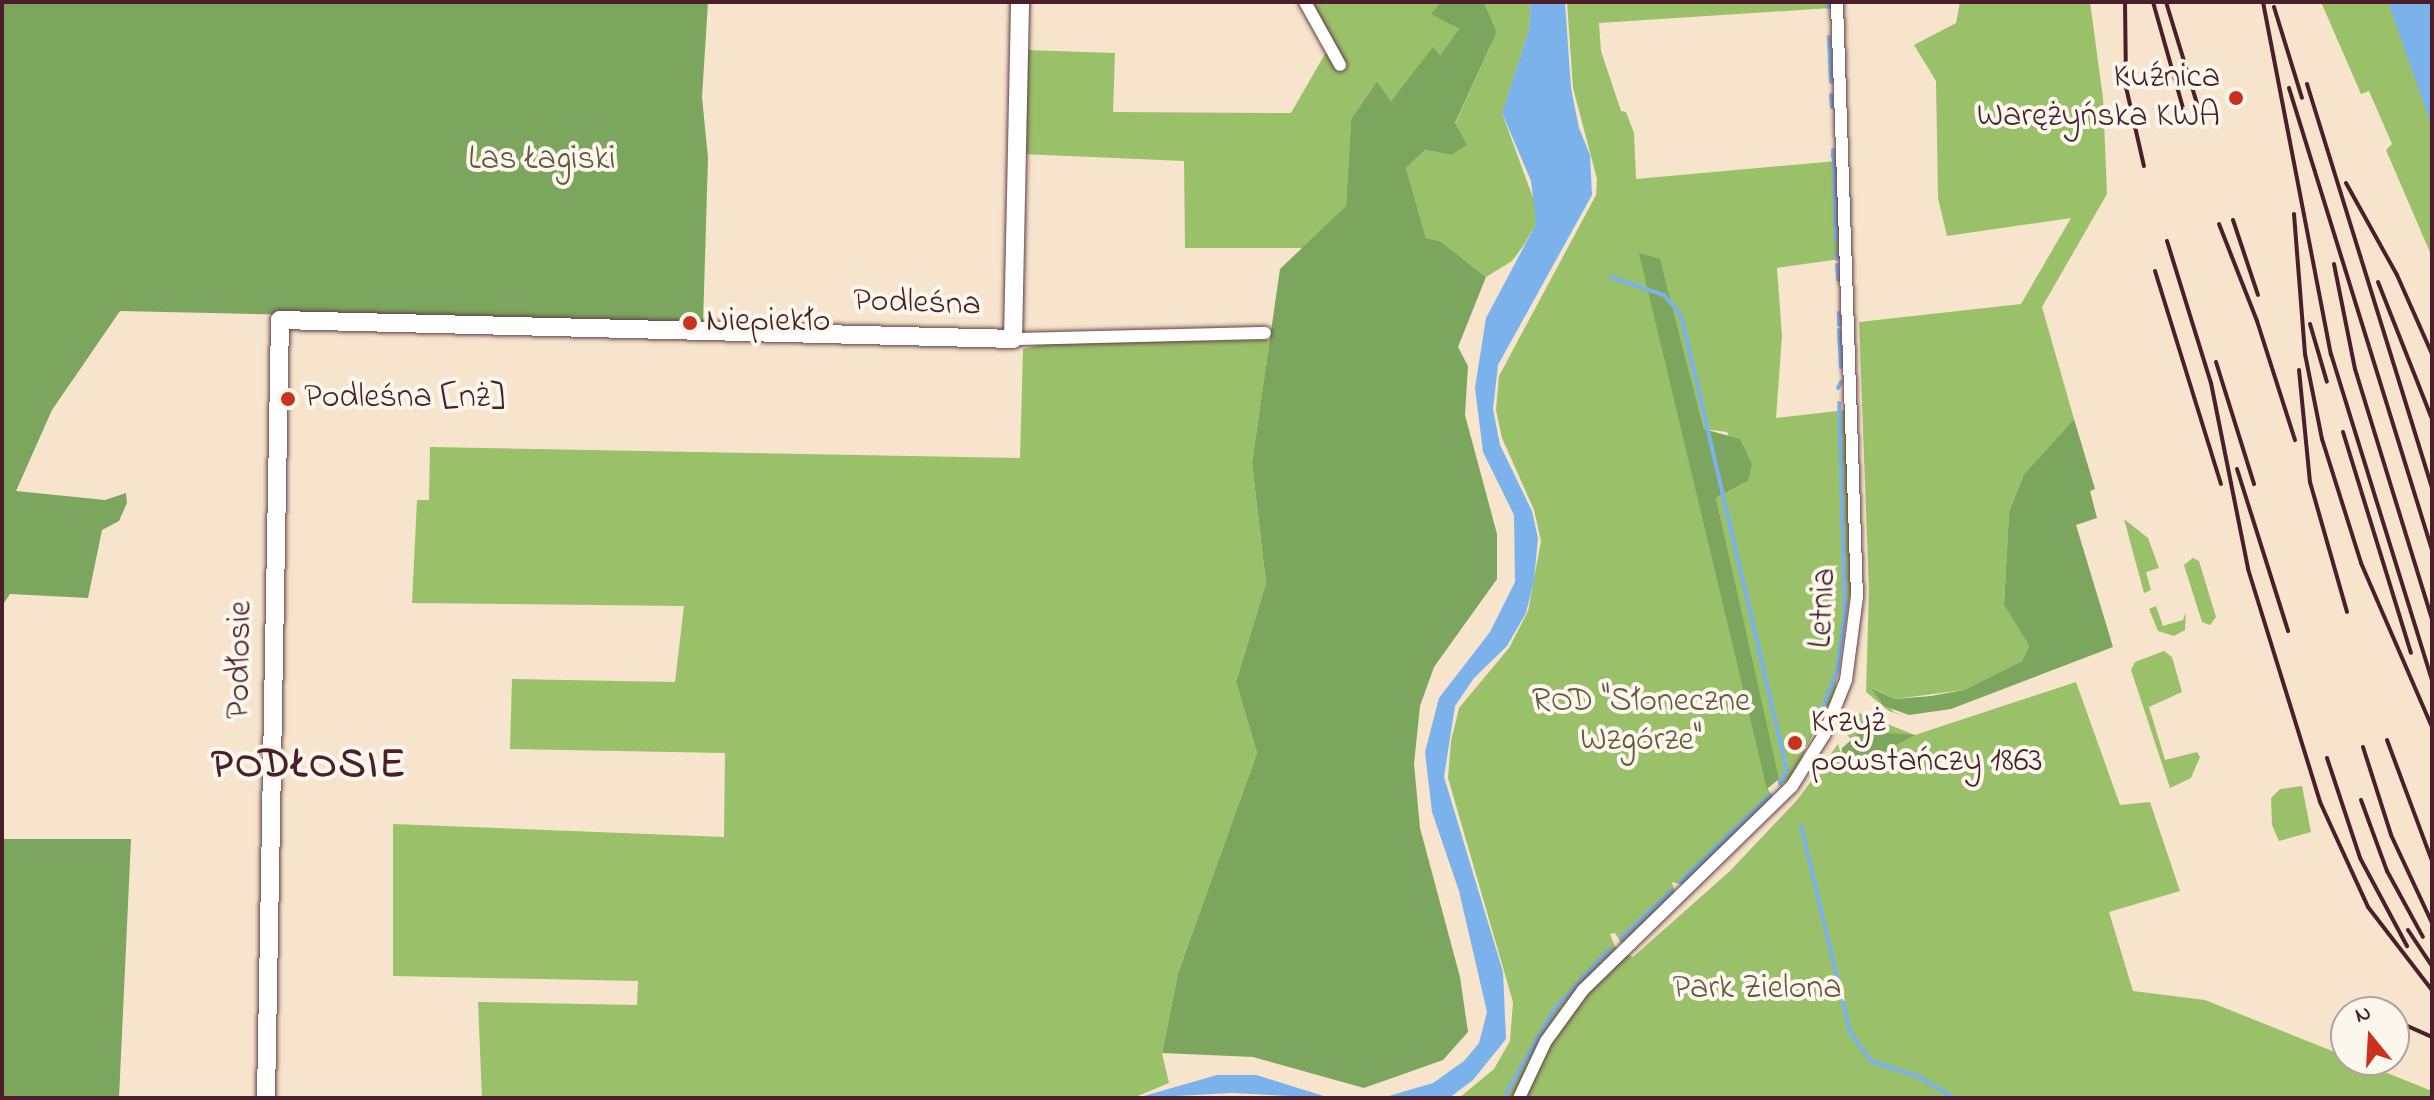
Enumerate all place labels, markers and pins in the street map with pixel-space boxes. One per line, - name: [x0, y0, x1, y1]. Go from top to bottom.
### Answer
- place label: Kuźnica Warężyńska KWA: [1977, 58, 2220, 138]
- marker: Kuźnica Warężyńska KWA: [2227, 89, 2245, 107]
- place label: Niepiekło: [706, 303, 830, 343]
- marker: Niepiekło: [681, 314, 699, 332]
- place label: Podleśna [nż]: [304, 379, 505, 419]
- marker: Podleśna [nż]: [279, 390, 297, 408]
- place label: Krzyż powstańczy 1863: [1811, 703, 2043, 782]
- marker: Krzyż powstańczy 1863: [1786, 734, 1804, 752]

